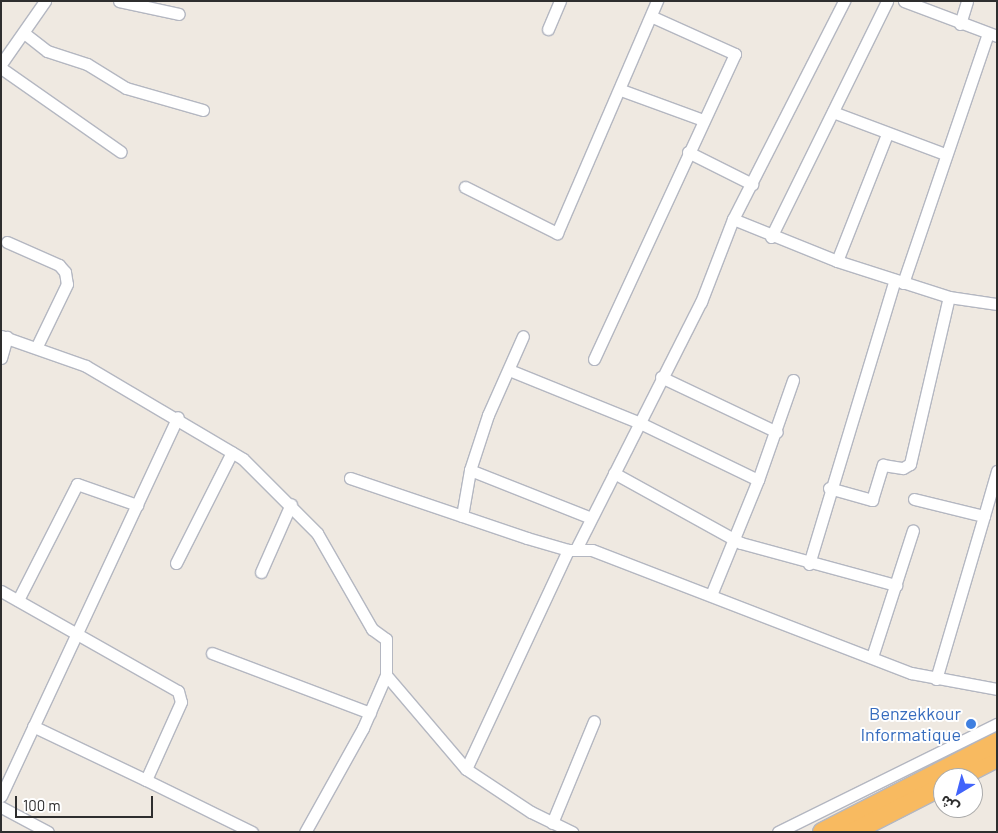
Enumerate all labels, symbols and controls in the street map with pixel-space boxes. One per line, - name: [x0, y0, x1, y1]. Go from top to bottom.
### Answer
- place label: Benzekkour Informatique: [860, 703, 961, 746]
- marker: Benzekkour Informatique: [965, 718, 977, 730]
- north arrow: [933, 768, 983, 818]
- scale bar: [18, 786, 155, 818]
- text: ش: [936, 792, 962, 817]
- text: 100 m: [23, 796, 61, 814]

